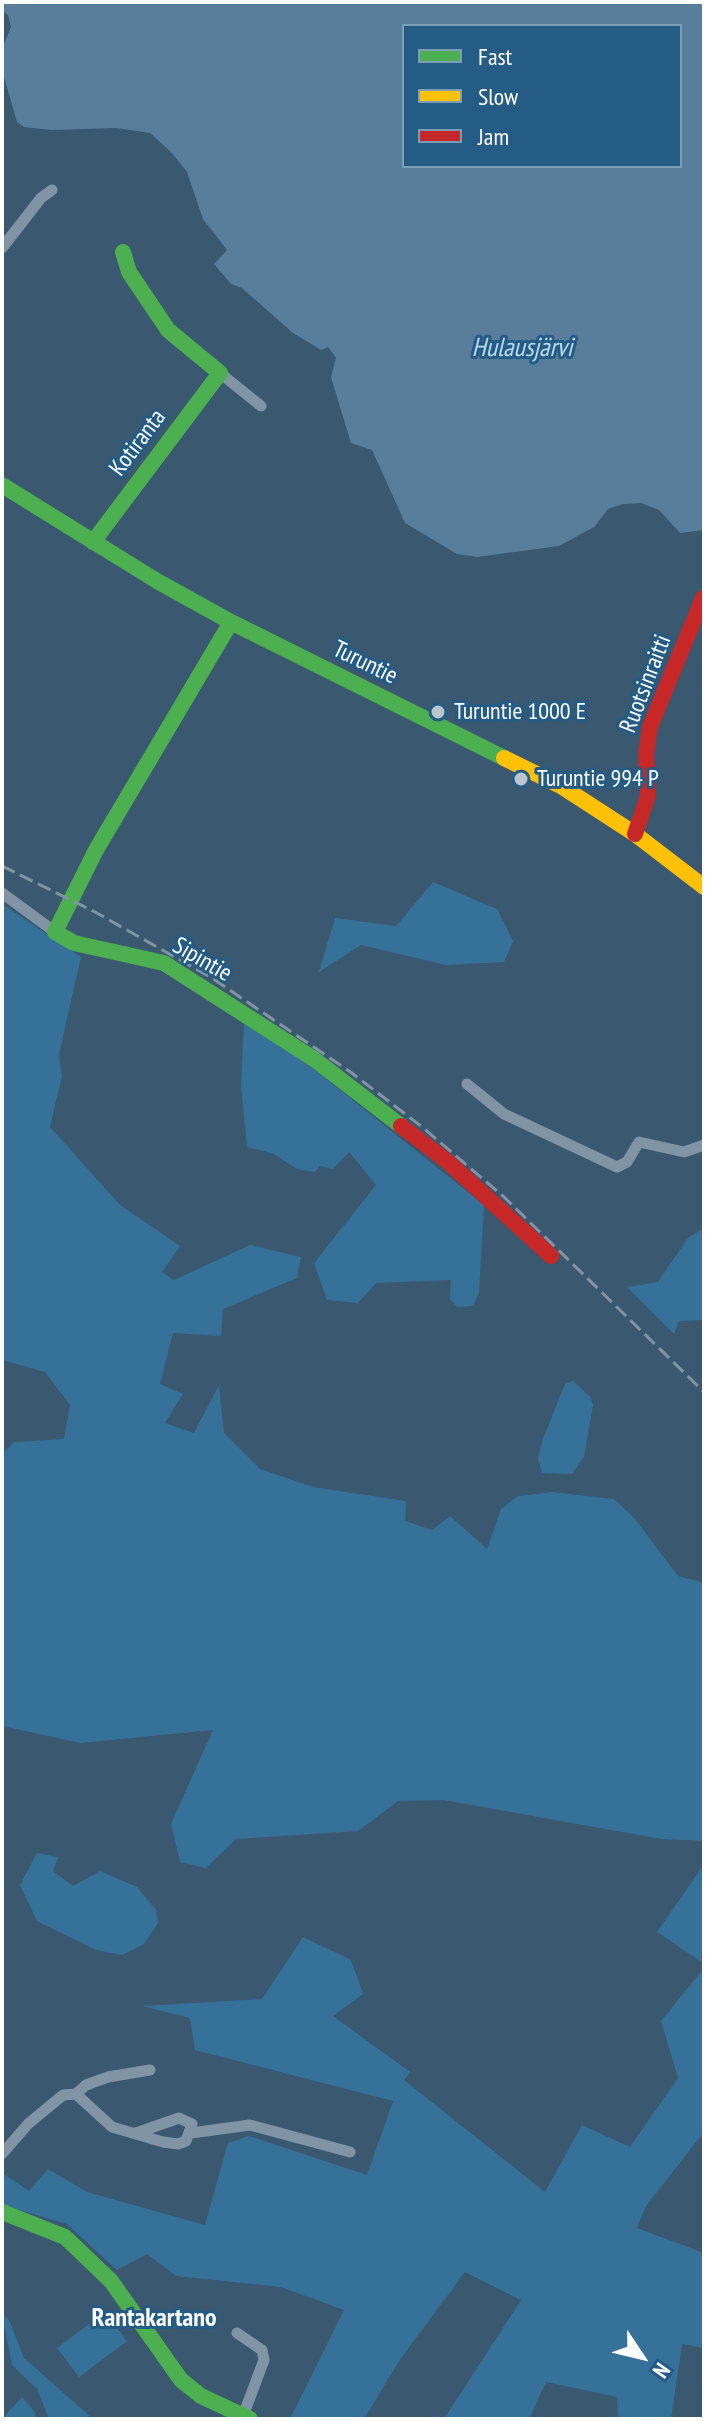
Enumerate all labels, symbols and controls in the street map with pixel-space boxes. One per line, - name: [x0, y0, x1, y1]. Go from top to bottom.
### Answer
- legend: [402, 24, 682, 168]
- text: Fast: [478, 41, 512, 72]
- text: Slow: [478, 81, 518, 112]
- text: Jam: [478, 121, 509, 152]
- water label: Hulausjärvi: [472, 333, 572, 365]
- street label: Kotiranta: [104, 404, 172, 482]
- street label: Ruotsinraitti: [614, 631, 678, 737]
- street label: Turuntie: [328, 635, 402, 691]
- place label: Turuntie 1000 E: [454, 698, 586, 726]
- marker: Turuntie 1000 E: [429, 703, 447, 721]
- place label: Turuntie 994 P: [537, 765, 659, 793]
- marker: Turuntie 994 P: [512, 770, 530, 788]
- street label: Sipintie: [167, 932, 237, 988]
- district label: Rantakartano: [91, 2303, 217, 2335]
- north arrow: [602, 2317, 682, 2397]
- text: N: [647, 2358, 677, 2384]

